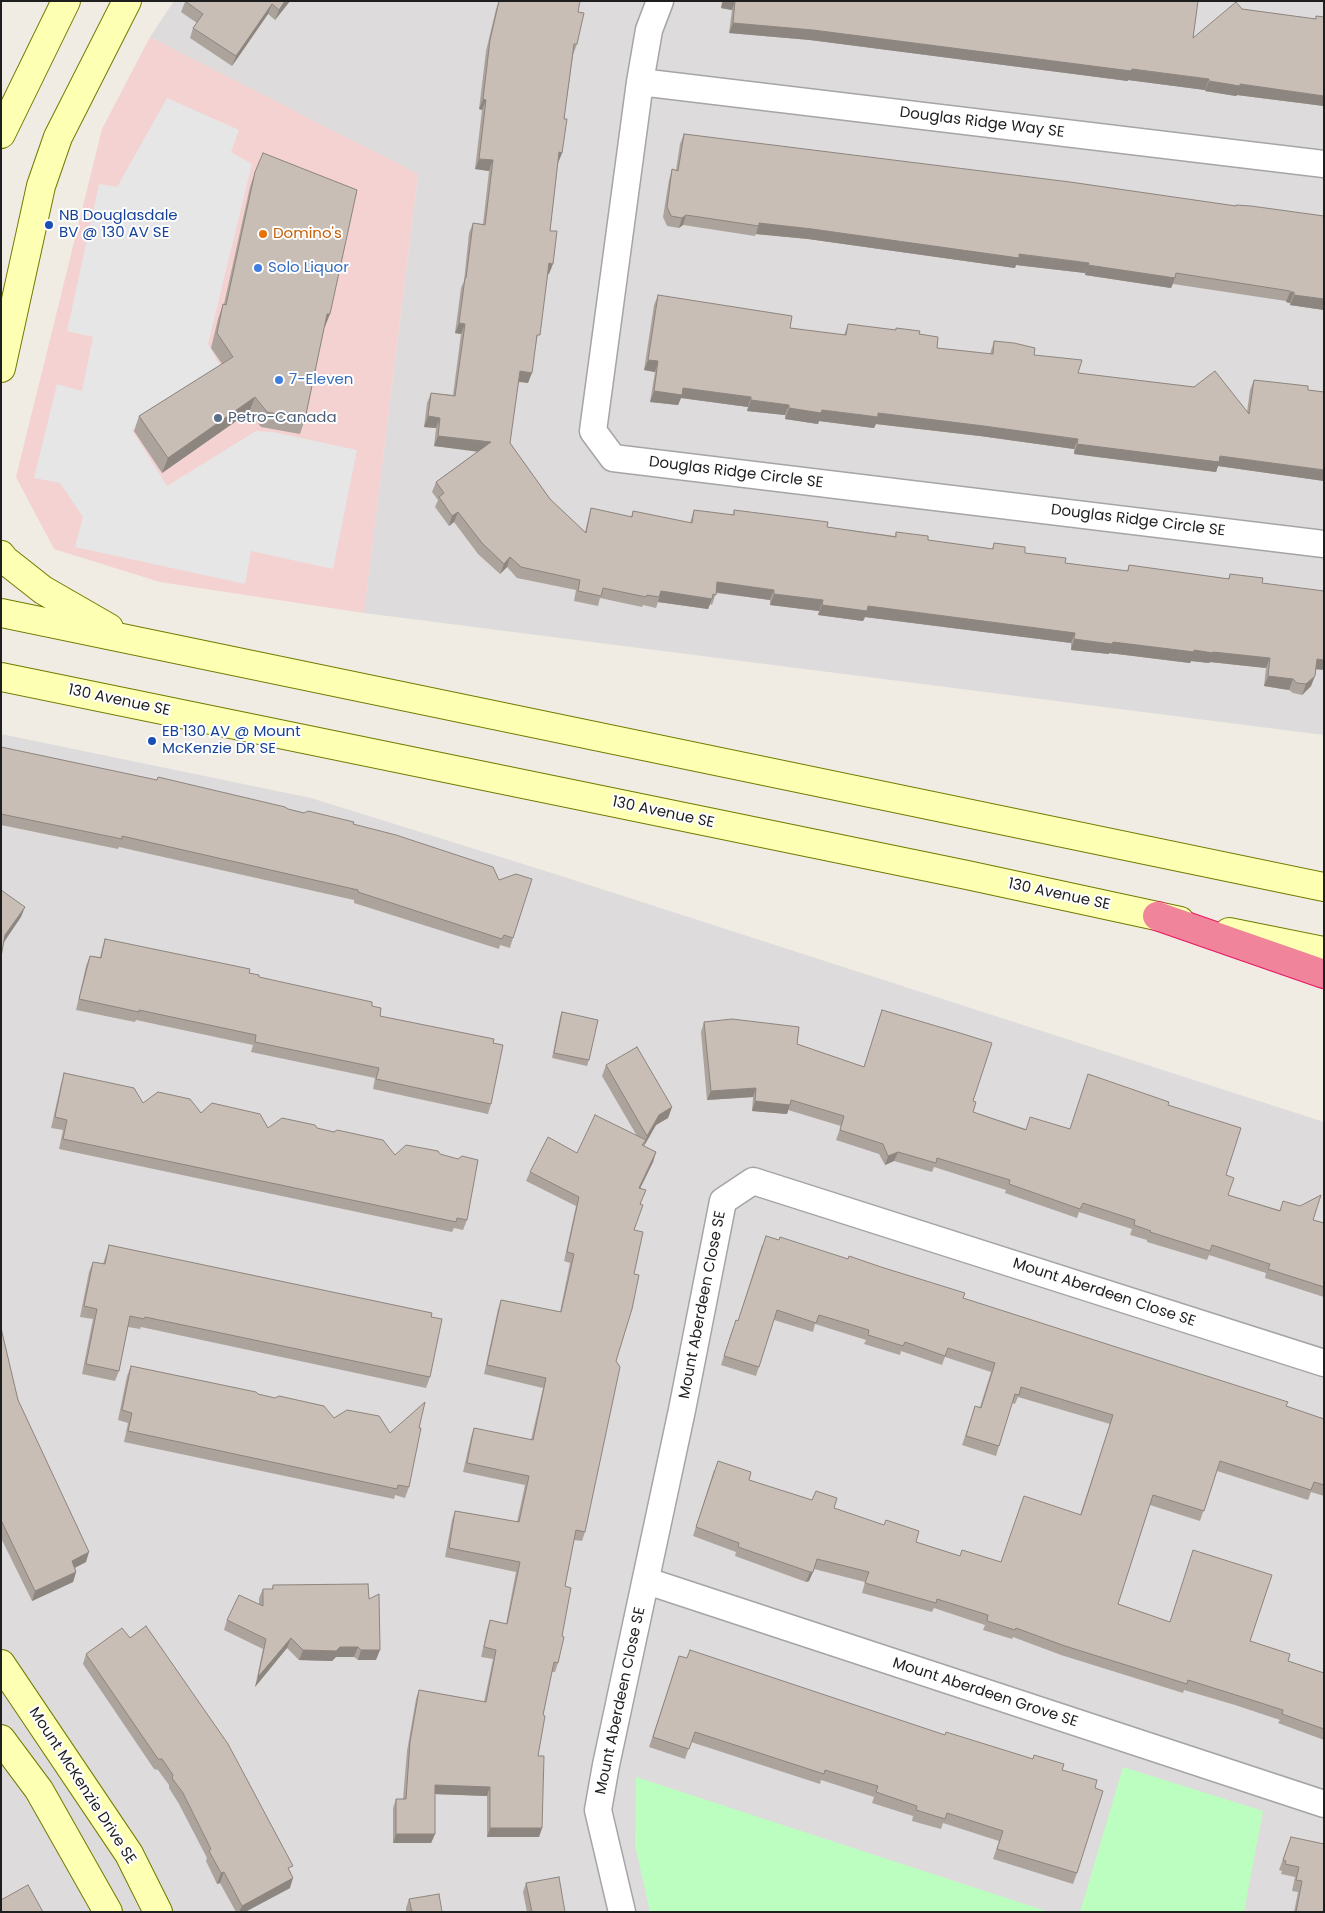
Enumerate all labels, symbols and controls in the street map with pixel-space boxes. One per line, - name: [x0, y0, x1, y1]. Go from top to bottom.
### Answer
- street label: Douglas Ridge Way SE: [899, 104, 1065, 142]
- place label: NB Douglasdale BV @ 130 AV SE: [59, 207, 178, 242]
- marker: NB Douglasdale BV @ 130 AV SE: [43, 219, 55, 231]
- place label: Domino's: [273, 225, 342, 243]
- marker: Domino's: [257, 228, 269, 240]
- place label: Solo Liquor: [268, 259, 349, 277]
- marker: Solo Liquor: [252, 262, 264, 274]
- place label: 7-Eleven: [289, 371, 353, 389]
- marker: 7-Eleven: [273, 374, 285, 386]
- place label: Petro-Canada: [228, 409, 337, 427]
- marker: Petro-Canada: [212, 412, 224, 424]
- street label: Douglas Ridge Circle SE: [648, 453, 824, 493]
- street label: Douglas Ridge Circle SE: [1050, 501, 1226, 541]
- street label: 130 Avenue SE: [66, 681, 172, 721]
- place label: EB 130 AV @ Mount McKenzie DR SE: [162, 723, 301, 758]
- marker: EB 130 AV @ Mount McKenzie DR SE: [146, 735, 158, 747]
- street label: 130 Avenue SE: [610, 793, 716, 833]
- street label: 130 Avenue SE: [1006, 875, 1112, 915]
- street label: Mount Aberdeen Close SE: [676, 1209, 730, 1401]
- street label: Mount Aberdeen Close SE: [1010, 1255, 1198, 1331]
- street label: Mount Aberdeen Close SE: [592, 1606, 650, 1796]
- street label: Mount Aberdeen Grove SE: [890, 1655, 1080, 1731]
- street label: Mount McKenzie Drive SE: [25, 1704, 139, 1868]

